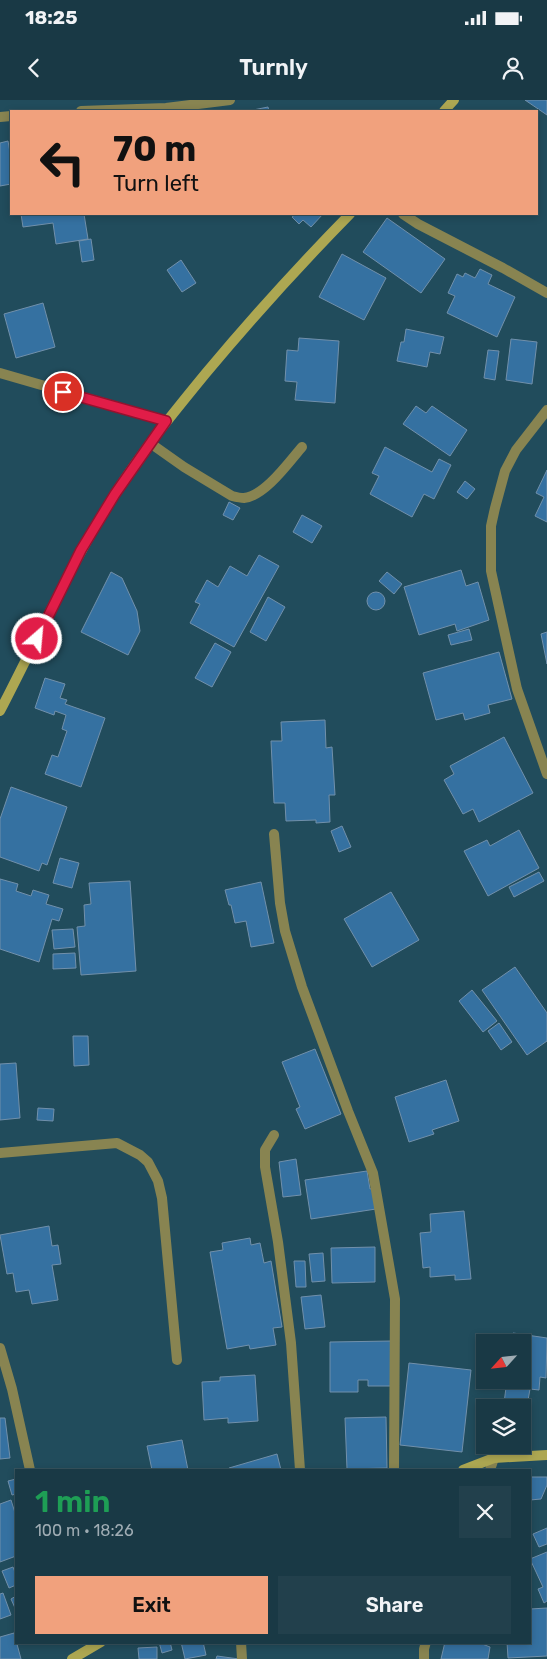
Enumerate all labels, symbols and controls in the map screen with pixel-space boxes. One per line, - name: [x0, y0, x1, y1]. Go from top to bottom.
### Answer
- text: 18:25: [25, 6, 77, 29]
- icon: back: [20, 54, 48, 82]
- text: Turnly: [239, 54, 308, 81]
- icon: person: [499, 54, 527, 82]
- text: 70 m: [113, 128, 196, 170]
- icon: left: [30, 130, 95, 195]
- text: Turn left: [113, 170, 199, 197]
- pin: [42, 371, 84, 413]
- icon: arrive: [49, 378, 77, 406]
- position arrow: [10.0, 612, 62.0, 664]
- north arrow: [476, 1334, 531, 1389]
- map controls: [476, 1334, 531, 1454]
- button: layers: [476, 1399, 531, 1454]
- text: 1 min: [35, 1484, 110, 1520]
- button: close: [459, 1486, 511, 1538]
- text: 100 m · 18:26: [35, 1521, 134, 1540]
- button: Exit: [35, 1576, 268, 1634]
- button: Share: [278, 1576, 511, 1634]

